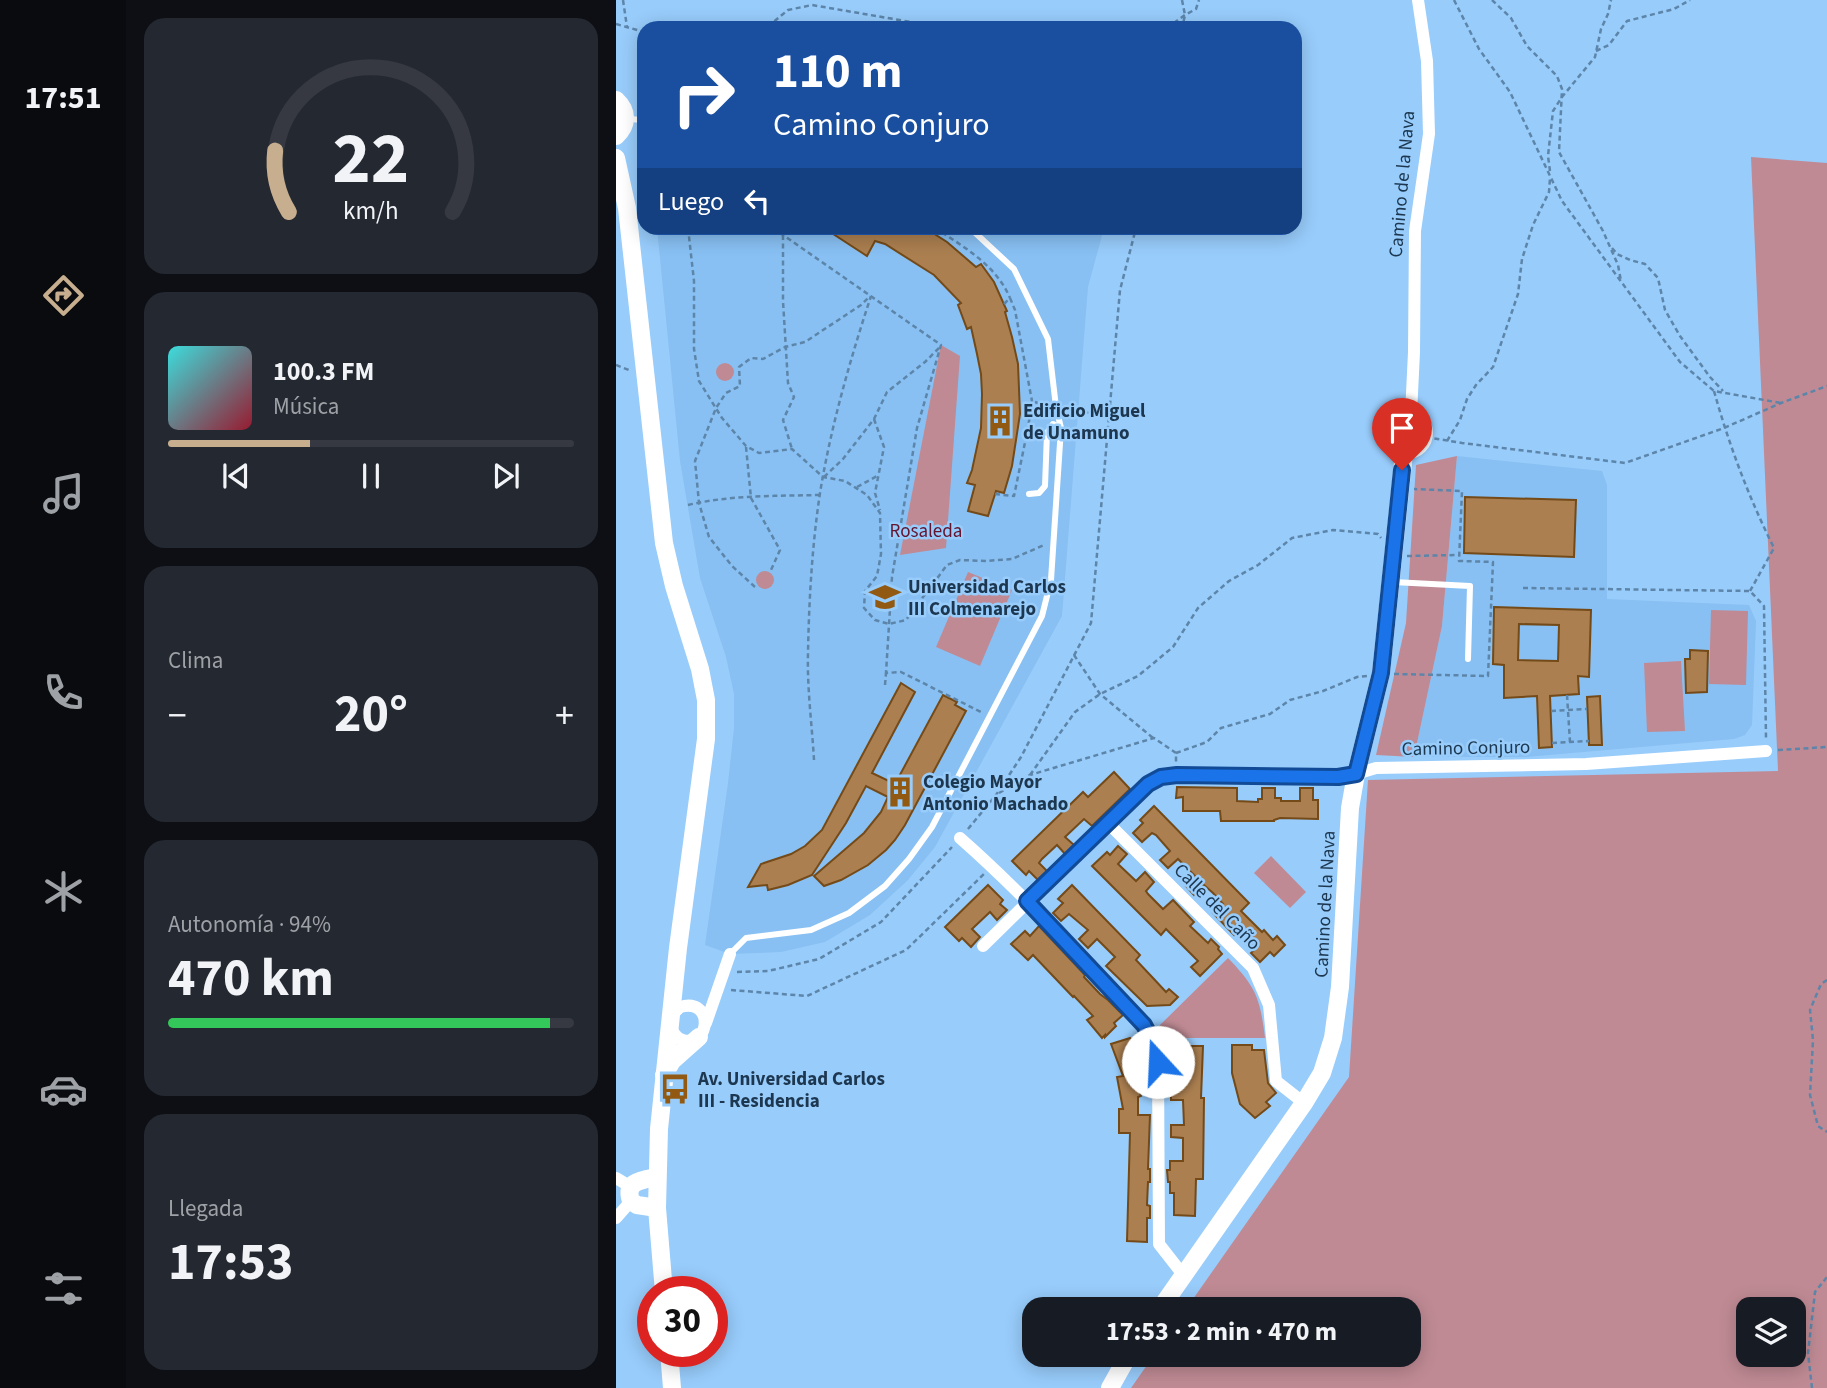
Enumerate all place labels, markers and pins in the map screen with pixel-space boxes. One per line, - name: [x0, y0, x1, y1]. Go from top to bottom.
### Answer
- place label: Edificio Miguel de Unamuno: [1023, 398, 1146, 447]
- pin: [1372, 398, 1432, 470]
- building icon: Edificio Miguel de Unamuno: [983, 404, 1017, 438]
- place label: Universidad Carlos III Colmenarejo: [908, 574, 1066, 623]
- school or university icon: Universidad Carlos III Colmenarejo: [868, 580, 902, 614]
- place label: Colegio Mayor Antonio Machado: [922, 769, 1068, 818]
- building icon: Colegio Mayor Antonio Machado: [883, 775, 917, 809]
- place label: Av. Universidad Carlos III - Residencia: [697, 1066, 885, 1115]
- bus stop icon: Av. Universidad Carlos III - Residencia: [658, 1072, 692, 1106]

